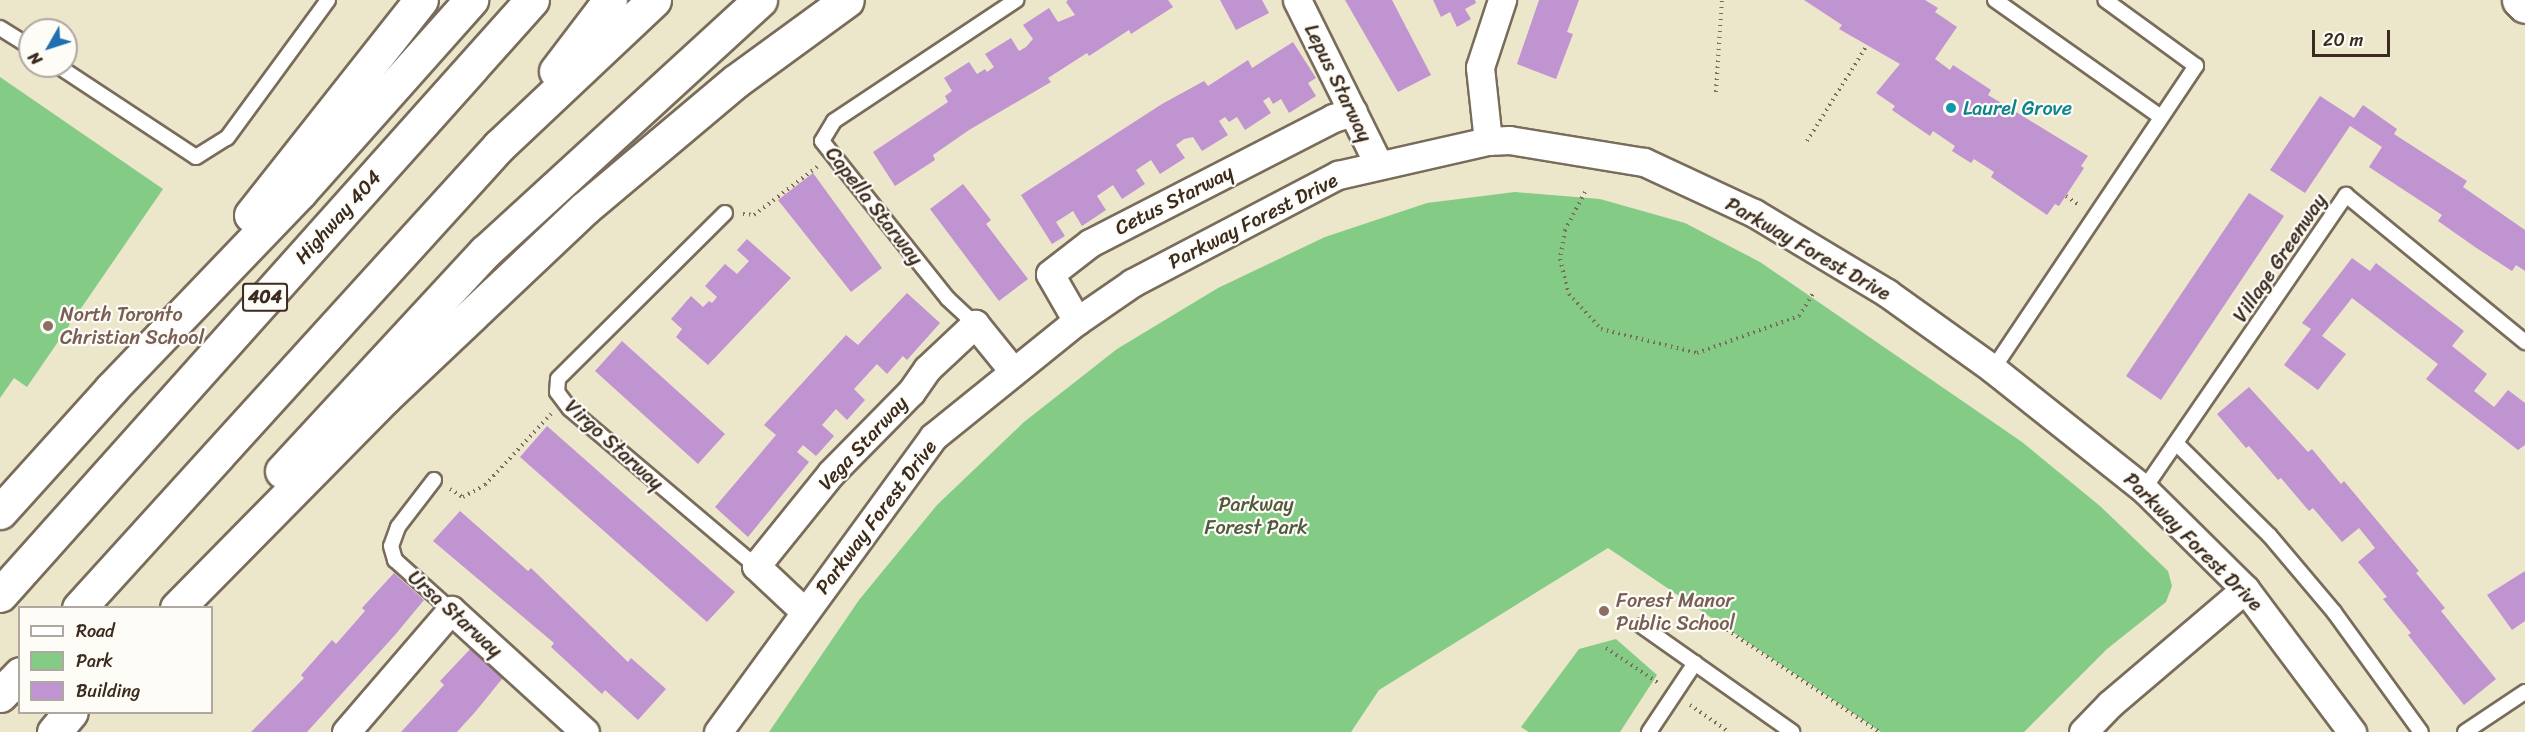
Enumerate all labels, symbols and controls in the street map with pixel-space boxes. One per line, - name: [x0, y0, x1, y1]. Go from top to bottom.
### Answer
- north arrow: [18, 18, 78, 78]
- scale bar: [2315, 18, 2393, 56]
- street label: Lepus Starway: [1299, 20, 1377, 146]
- text: 20 m: [2323, 24, 2363, 56]
- text: N: [20, 45, 50, 72]
- place label: Laurel Grove: [1963, 96, 2072, 120]
- marker: Laurel Grove: [1944, 101, 1958, 115]
- street label: Capella Starway: [820, 142, 928, 270]
- street label: Cetus Starway: [1110, 160, 1238, 240]
- street label: Highway 404: [290, 165, 386, 269]
- street label: Parkway Forest Drive: [1164, 168, 1342, 274]
- street label: Village Greenway: [2228, 189, 2332, 327]
- street label: Parkway Forest Drive: [1721, 192, 1895, 306]
- road number: 404: [241, 282, 289, 312]
- place label: North Toronto Christian School: [60, 302, 204, 349]
- marker: North Toronto Christian School: [41, 319, 55, 333]
- street label: Vega Starway: [813, 391, 913, 495]
- street label: Virgo Starway: [560, 394, 668, 496]
- street label: Parkway Forest Drive: [810, 435, 942, 599]
- street label: Parkway Forest Drive: [2118, 467, 2268, 617]
- park label: Parkway Forest Park: [1205, 492, 1307, 539]
- street label: Ursa Starway: [403, 565, 507, 663]
- place label: Forest Manor Public School: [1616, 588, 1735, 635]
- marker: Forest Manor Public School: [1597, 604, 1611, 618]
- legend: [18, 606, 213, 714]
- text: Road: [76, 615, 115, 647]
- text: Park: [76, 645, 113, 677]
- text: Building: [76, 675, 140, 707]

